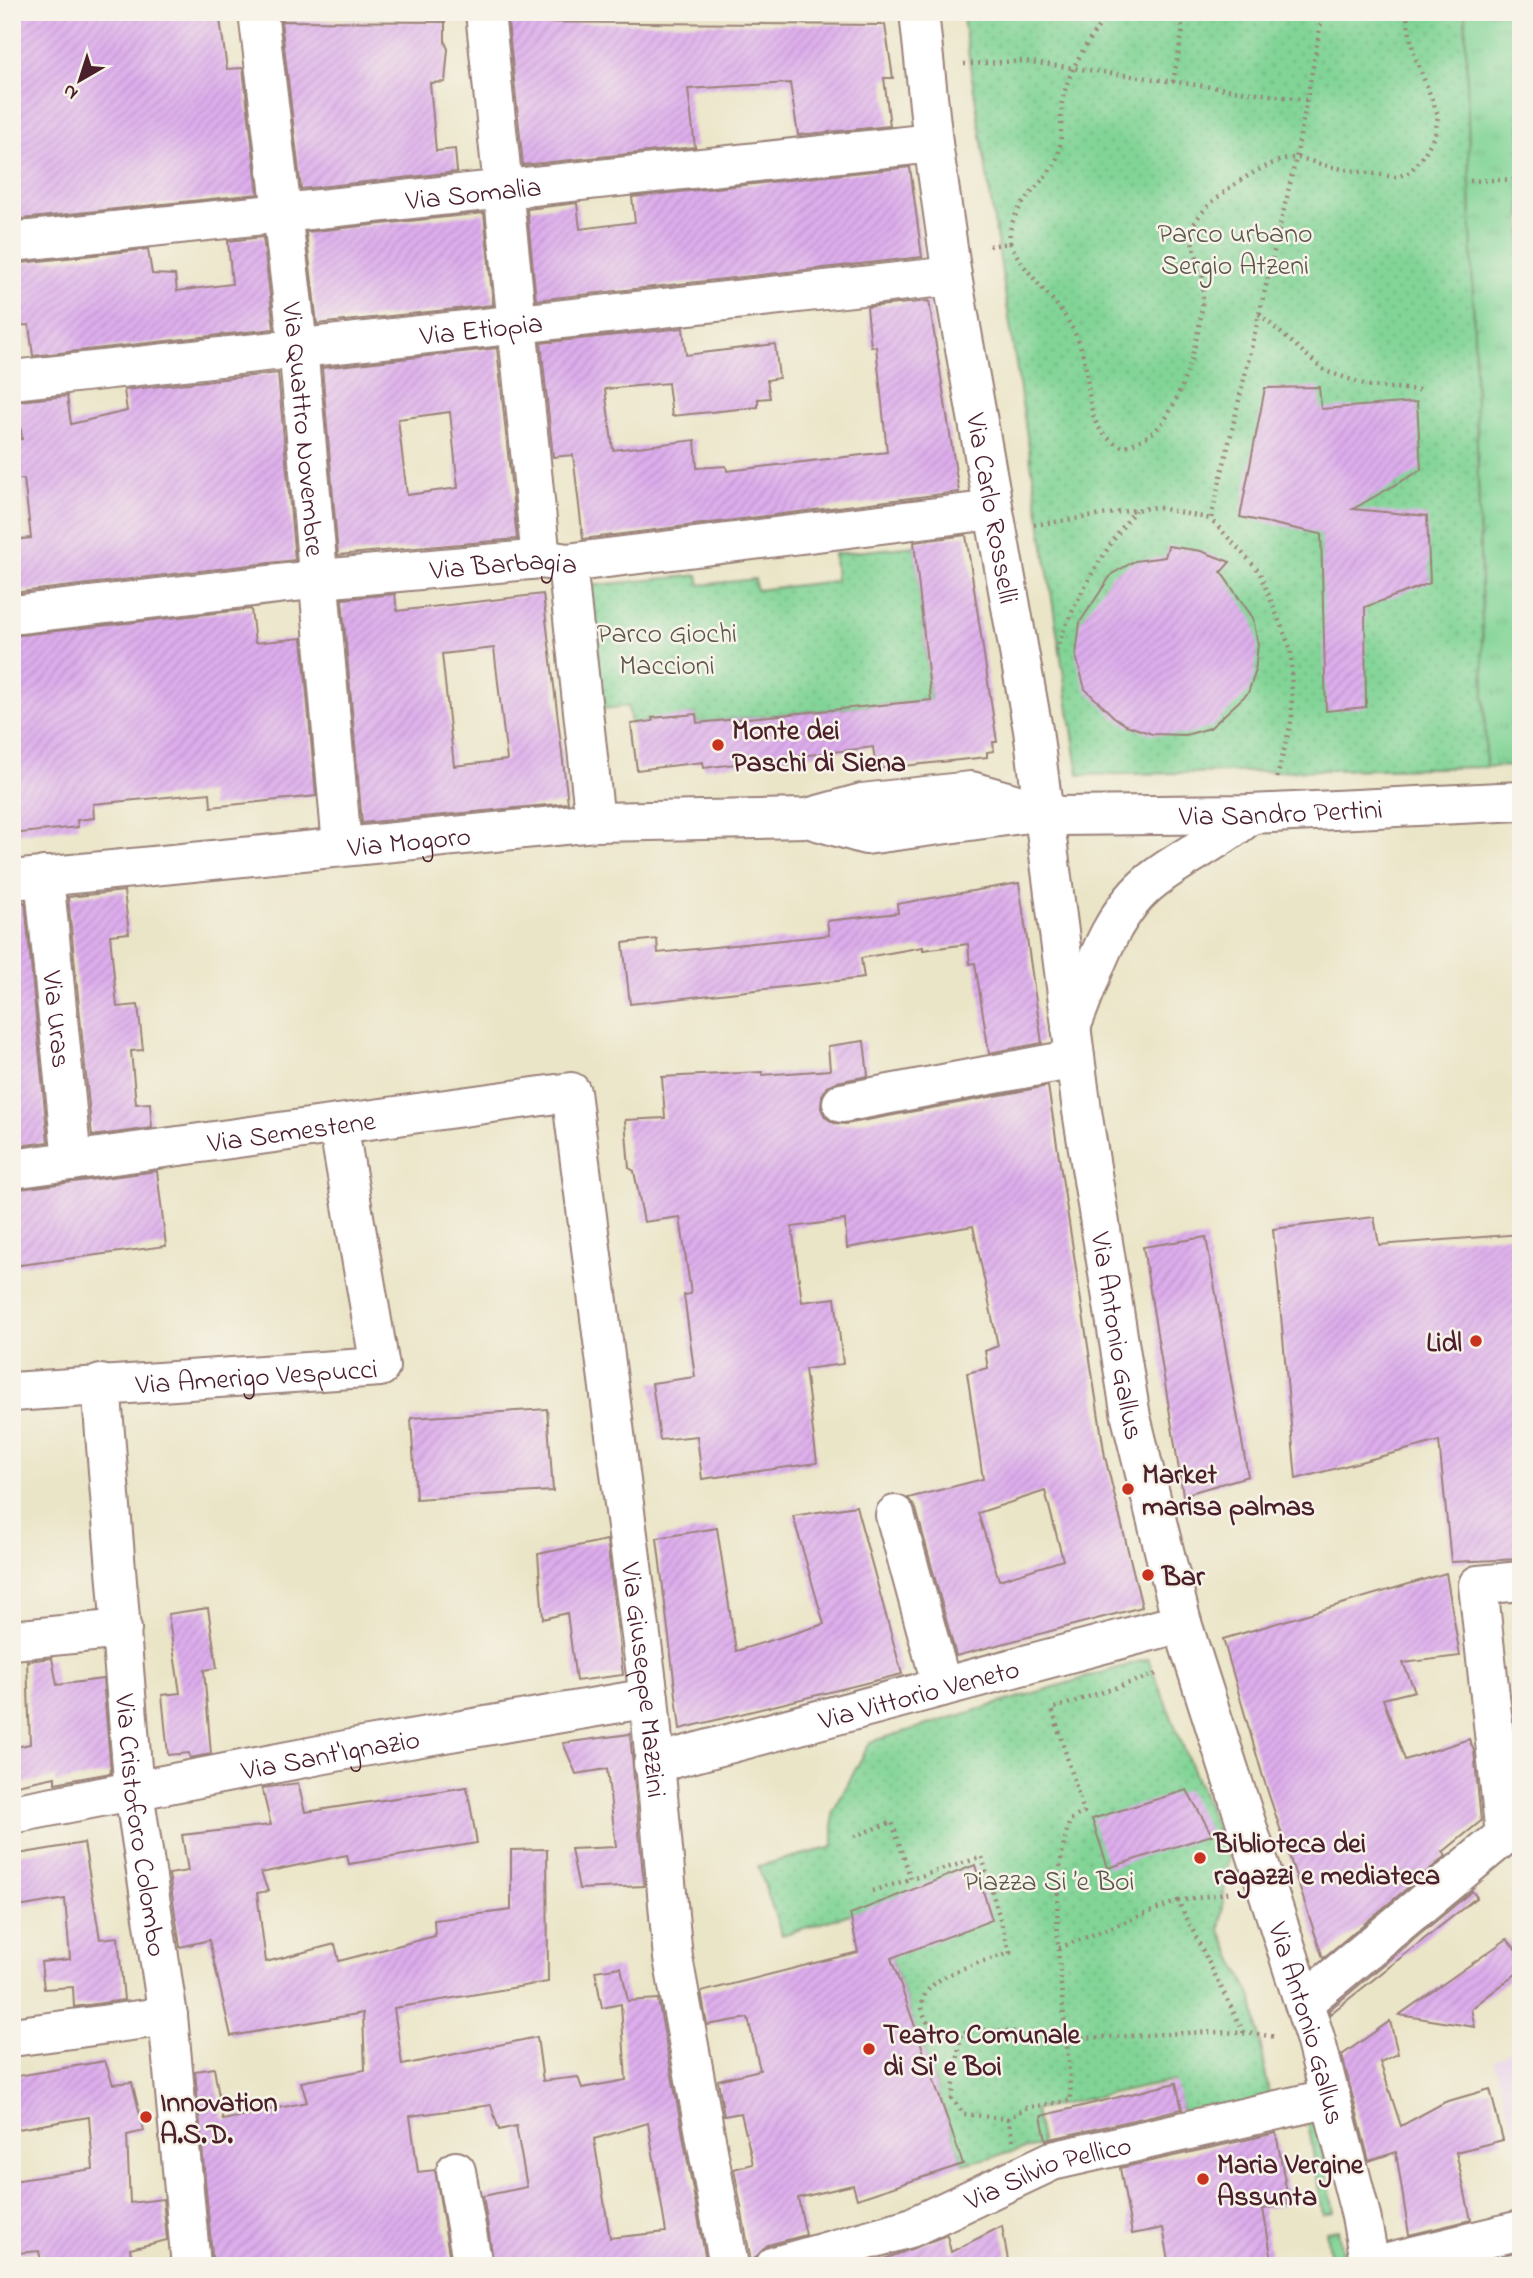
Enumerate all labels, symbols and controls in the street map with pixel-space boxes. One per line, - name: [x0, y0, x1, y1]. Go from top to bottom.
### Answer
- north arrow: [46, 46, 116, 116]
- text: N: [57, 77, 84, 106]
- street label: Via Somalia: [403, 168, 544, 224]
- park label: Parco urbano Sergio Atzeni: [1157, 215, 1313, 288]
- street label: Via Quattro Novembre: [269, 299, 333, 559]
- street label: Via Etiopia: [417, 304, 545, 359]
- street label: Via Carlo Rosselli: [953, 409, 1027, 607]
- street label: Via Barbagia: [427, 542, 579, 593]
- park label: Parco Giochi Maccioni: [597, 615, 737, 688]
- place label: Monte dei Paschi di Siena: [732, 712, 906, 785]
- marker: Monte dei Paschi di Siena: [710, 737, 726, 753]
- street label: Via Sandro Pertini: [1178, 791, 1384, 839]
- street label: Via Mogoro: [345, 817, 473, 871]
- street label: Via Uras: [29, 968, 80, 1070]
- street label: Via Semestene: [204, 1102, 379, 1166]
- street label: Via Antonio Gallus: [1078, 1229, 1153, 1445]
- place label: Lidl: [1426, 1324, 1462, 1365]
- marker: Lidl: [1468, 1333, 1484, 1349]
- street label: Via Amerigo Vespucci: [133, 1350, 379, 1408]
- place label: Market marisa palmas: [1142, 1456, 1315, 1529]
- marker: Market marisa palmas: [1120, 1481, 1136, 1497]
- place label: Bar: [1160, 1558, 1206, 1599]
- street label: Via Giuseppe Mazzini: [608, 1559, 675, 1800]
- marker: Bar: [1140, 1567, 1156, 1583]
- street label: Via Vittorio Veneto: [814, 1650, 1024, 1743]
- street label: Via Cristoforo Colombo: [102, 1691, 176, 1960]
- street label: Via Sant'Ignazio: [237, 1721, 423, 1794]
- place label: Biblioteca dei ragazzi e mediateca: [1212, 1825, 1440, 1899]
- marker: Biblioteca dei ragazzi e mediateca: [1192, 1850, 1208, 1866]
- park label: Piazza Si ’e Boi: [963, 1863, 1135, 1904]
- street label: Via Antonio Gallus: [1255, 1917, 1354, 2130]
- place label: Teatro Comunale di Si' e Boi: [883, 2016, 1082, 2089]
- marker: Teatro Comunale di Si' e Boi: [861, 2041, 877, 2057]
- place label: Innovation A.S.D.: [160, 2084, 278, 2157]
- marker: Innovation A.S.D.: [138, 2109, 154, 2125]
- street label: Via Silvio Pellico: [958, 2127, 1136, 2224]
- place label: Maria Vergine Assunta: [1217, 2146, 1365, 2219]
- marker: Maria Vergine Assunta: [1195, 2171, 1211, 2187]

